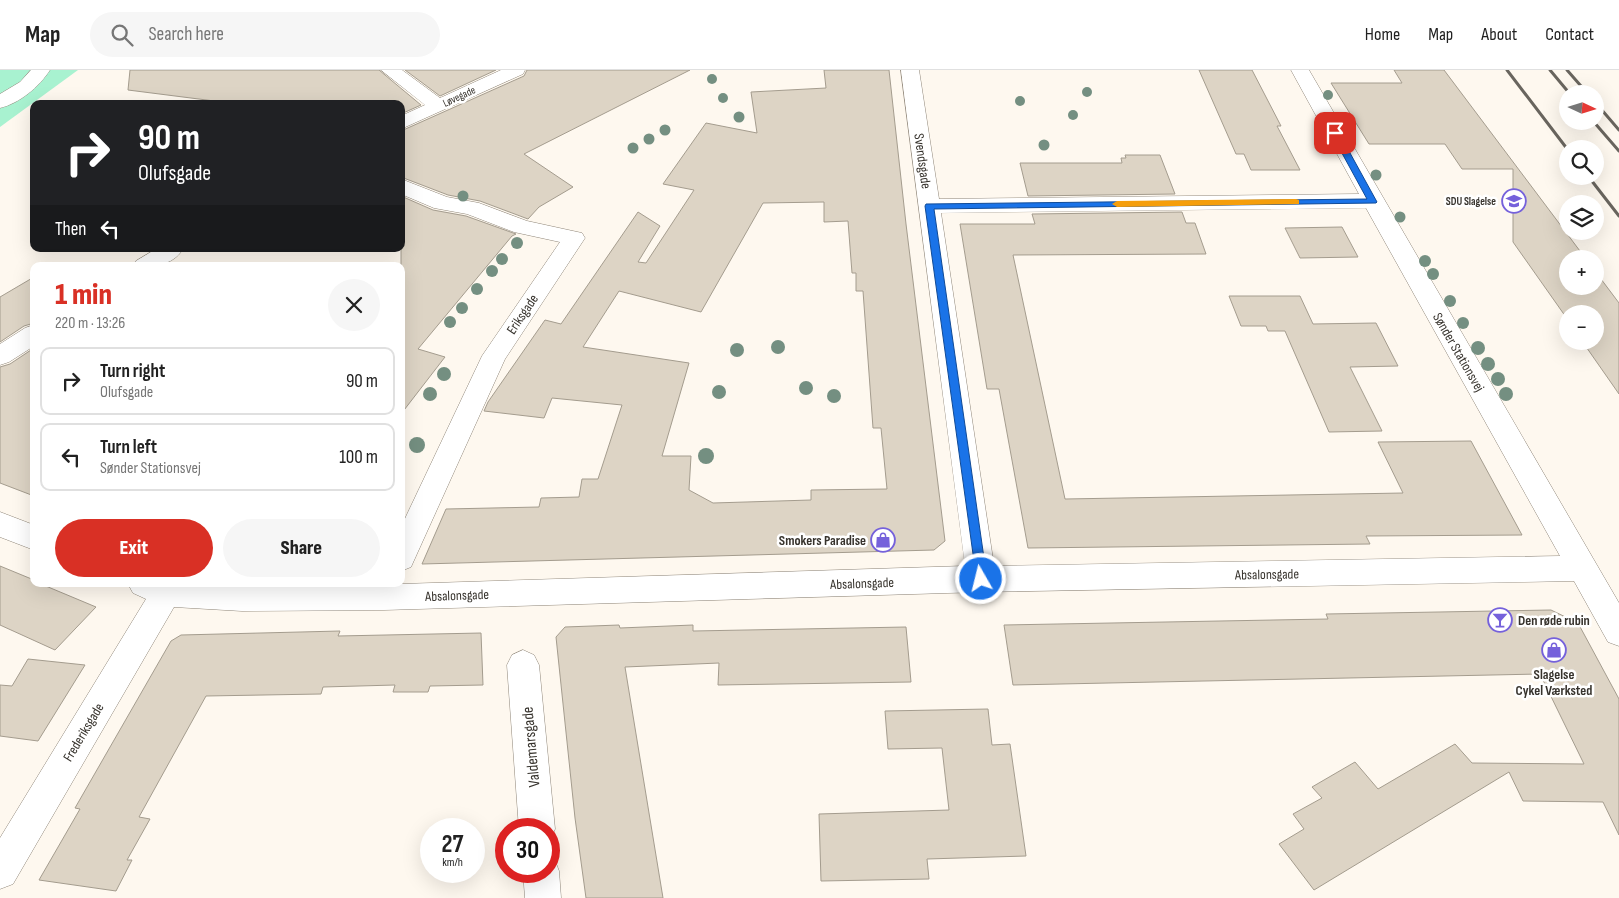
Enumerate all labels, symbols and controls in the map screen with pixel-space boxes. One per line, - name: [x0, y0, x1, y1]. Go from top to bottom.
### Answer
- search box: [90, 12, 440, 57]
- text: Map: [25, 20, 60, 49]
- icon: search: [108, 21, 136, 49]
- text: Search here: [148, 23, 224, 46]
- text: Home: [1365, 24, 1400, 45]
- text: Map: [1428, 24, 1453, 45]
- text: About: [1481, 24, 1517, 45]
- text: Contact: [1545, 24, 1594, 45]
- street label: Løvegade: [441, 83, 478, 110]
- north arrow: [1559, 85, 1604, 130]
- map controls: [1559, 85, 1604, 350]
- pin: [1314, 112, 1356, 154]
- text: 90 m: [138, 117, 200, 160]
- icon: arrive: [1321, 119, 1349, 147]
- icon: right: [55, 120, 120, 185]
- street label: Svendsgade: [910, 132, 935, 190]
- button: search: [1559, 140, 1604, 185]
- text: Olufsgade: [138, 160, 211, 187]
- school or university icon: SDU Slagelse: [1501, 188, 1527, 214]
- place label: SDU Slagelse: [1446, 195, 1496, 208]
- button: layers: [1559, 195, 1604, 240]
- icon: left: [96, 215, 124, 243]
- text: Then: [55, 218, 86, 241]
- button: +: [1559, 250, 1604, 295]
- text: 1 min: [55, 277, 112, 313]
- button: close: [328, 279, 380, 331]
- street label: Eriksgade: [503, 291, 542, 338]
- button: −: [1559, 305, 1604, 350]
- street label: Sønder Stationsvej: [1429, 310, 1488, 395]
- text: 220 m · 13:26: [55, 314, 125, 333]
- text: Turn right: [100, 360, 165, 383]
- icon: right: [57, 367, 85, 395]
- text: 90 m: [346, 370, 378, 393]
- text: Olufsgade: [100, 383, 153, 402]
- text: Turn left: [100, 436, 157, 459]
- icon: left: [57, 443, 85, 471]
- text: 100 m: [339, 446, 378, 469]
- text: Sønder Stationsvej: [100, 459, 201, 478]
- button: Exit: [55, 519, 213, 577]
- button: Share: [223, 519, 380, 577]
- shop icon: Smokers Paradise: [870, 527, 896, 553]
- place label: Smokers Paradise: [779, 532, 866, 549]
- position arrow: [954, 552, 1006, 604]
- street label: Absalonsgade: [1234, 565, 1299, 584]
- street label: Absalonsgade: [829, 574, 894, 593]
- street label: Absalonsgade: [424, 586, 489, 605]
- bar icon: Den røde rubin: [1487, 607, 1513, 633]
- place label: Den røde rubin: [1518, 612, 1590, 629]
- shop icon: Slagelse Cykel Værksted: [1541, 637, 1567, 663]
- place label: Slagelse Cykel Værksted: [1516, 666, 1592, 699]
- street label: Frederiksgade: [59, 700, 107, 765]
- street label: Valdemarsgade: [519, 706, 544, 788]
- speed limit sign: 30: [495, 818, 560, 883]
- text: 27: [442, 829, 463, 860]
- text: km/h: [442, 855, 463, 870]

